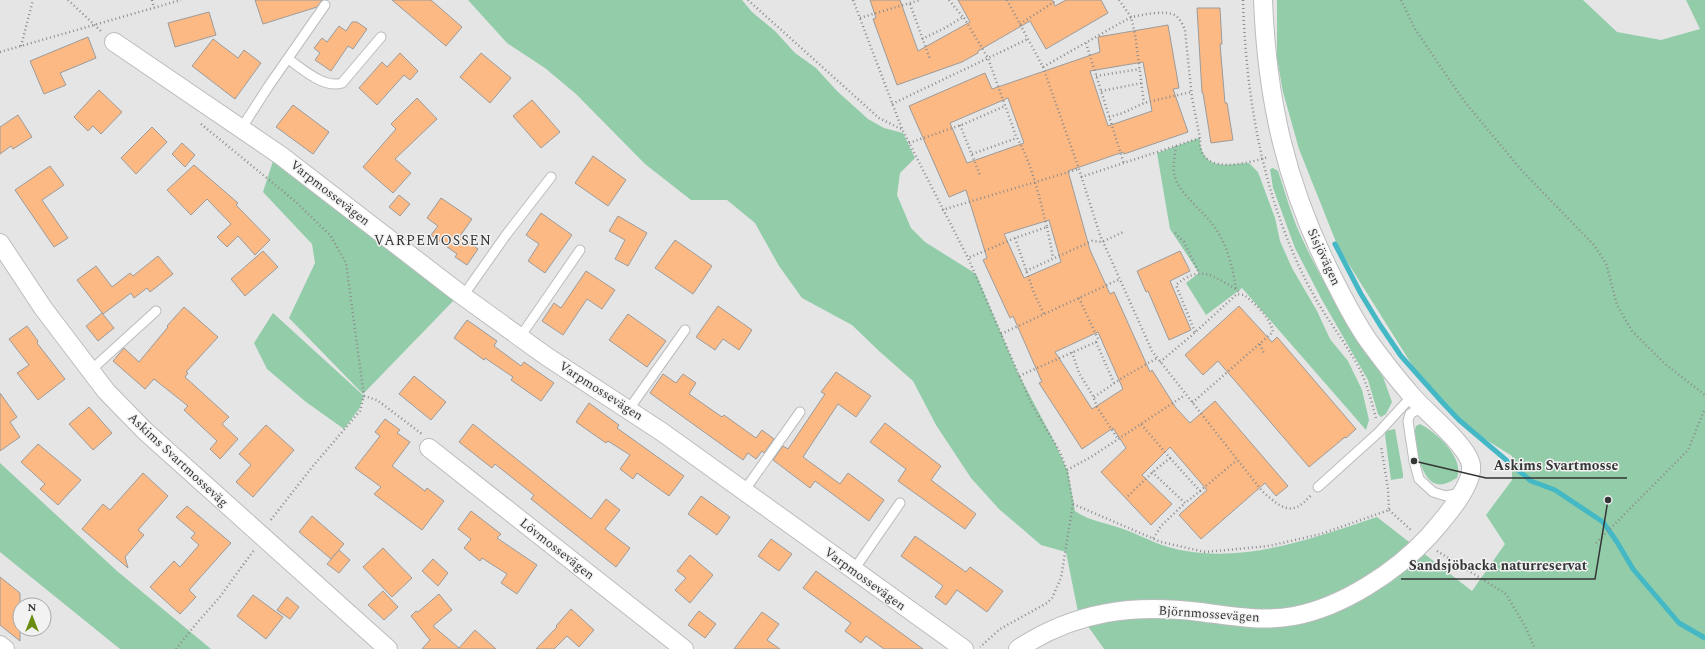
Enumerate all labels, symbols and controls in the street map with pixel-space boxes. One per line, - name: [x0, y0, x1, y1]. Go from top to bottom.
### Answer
- street label: Varpmossevägen: [286, 155, 375, 231]
- street label: Sisjövägen: [1302, 225, 1346, 289]
- district label: VARPEMOSSEN: [374, 230, 492, 251]
- street label: Varpmossevägen: [555, 356, 647, 426]
- street label: Askims Svartmosseväg: [123, 408, 233, 512]
- callout: Askims Svartmosse: [1486, 452, 1627, 478]
- text: Askims Svartmosse: [1494, 455, 1619, 476]
- street label: Lövmossevägen: [515, 513, 599, 585]
- street label: Varpmossevägen: [820, 542, 910, 616]
- callout: Sandsjöbacka naturreservat: [1401, 553, 1595, 579]
- text: Sandsjöbacka naturreservat: [1409, 555, 1588, 576]
- north arrow: [12, 597, 52, 637]
- text: N: [28, 599, 37, 616]
- street label: Björnmossevägen: [1158, 600, 1261, 628]

